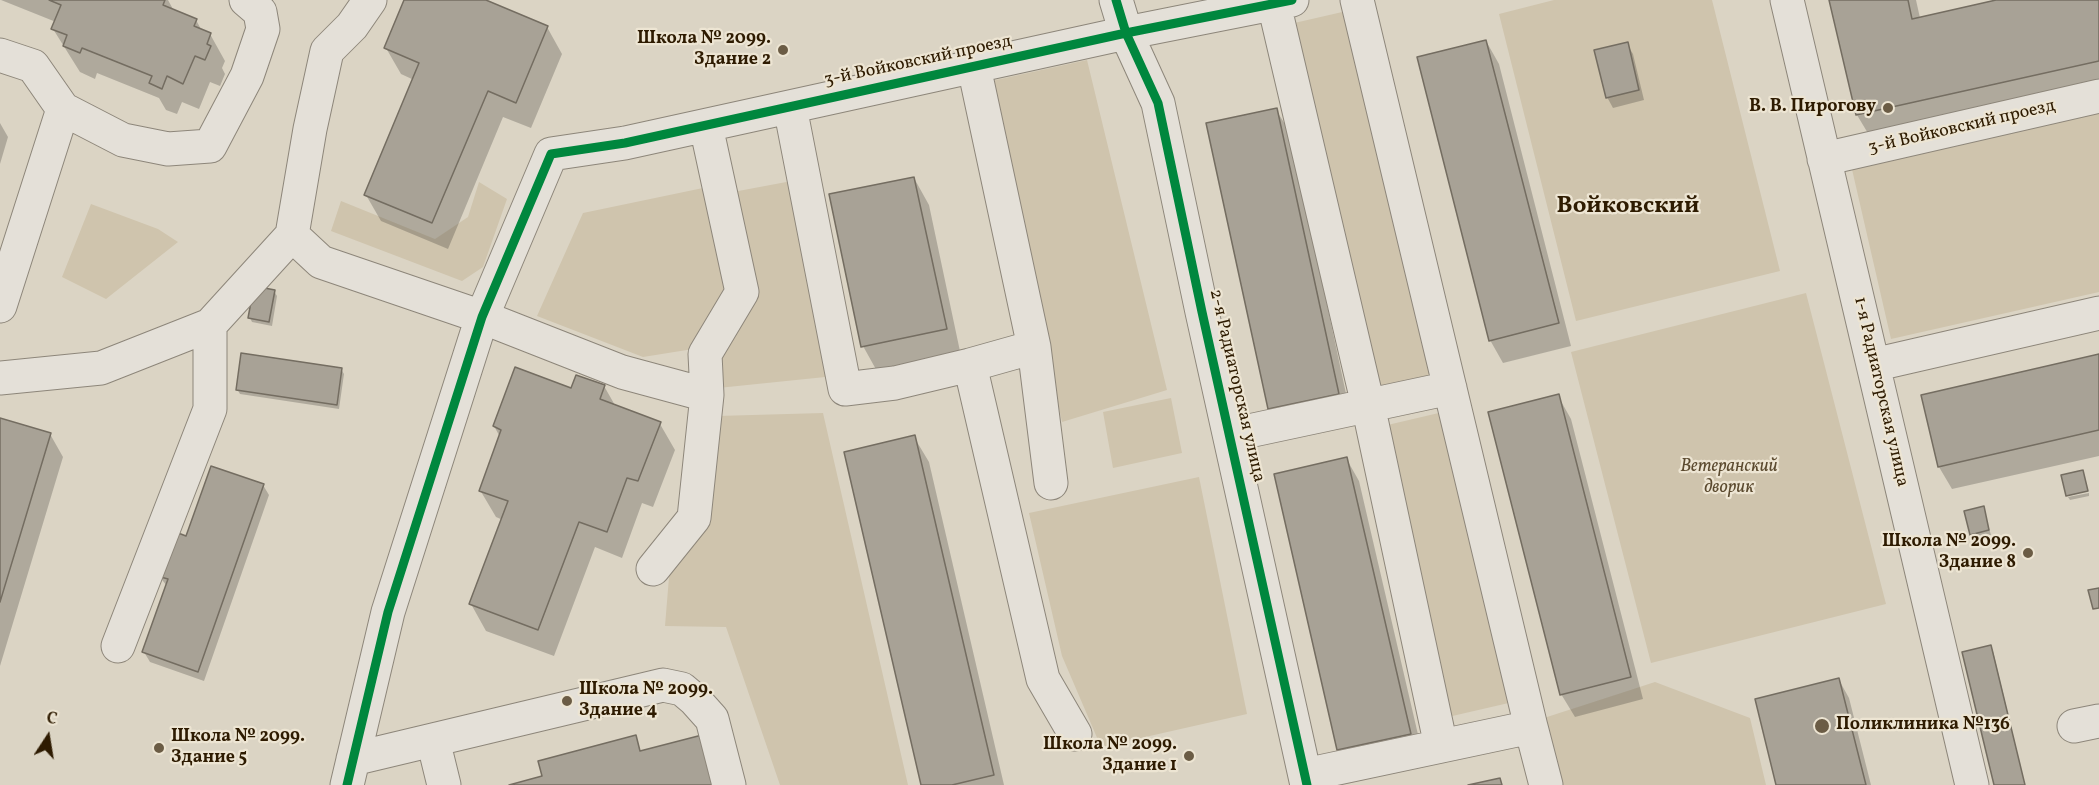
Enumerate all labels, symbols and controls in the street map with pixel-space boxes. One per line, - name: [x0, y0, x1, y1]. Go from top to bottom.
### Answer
- place label: Школа № 2099. Здание 2: [637, 29, 771, 72]
- street label: 3-й Войковский проезд: [822, 32, 1014, 92]
- marker: Школа № 2099. Здание 2: [776, 43, 790, 57]
- street label: 3-й Войковский проезд: [1866, 96, 2058, 160]
- place label: В. В. Пирогову: [1749, 97, 1876, 119]
- marker: В. В. Пирогову: [1881, 101, 1895, 115]
- district label: Войковский: [1557, 194, 1699, 222]
- street label: 2-я Радиаторская улица: [1203, 287, 1269, 485]
- street label: 1-я Радиаторская улица: [1848, 295, 1912, 489]
- park label: Ветеранский дворик: [1680, 457, 1778, 500]
- place label: Школа № 2099. Здание 8: [1882, 532, 2016, 574]
- marker: Школа № 2099. Здание 8: [2021, 546, 2035, 560]
- place label: Школа № 2099. Здание 4: [579, 680, 713, 722]
- marker: Школа № 2099. Здание 4: [560, 694, 574, 708]
- north arrow: [18, 707, 78, 767]
- text: С: [44, 708, 59, 731]
- place label: Поликлиника №136: [1836, 715, 2010, 737]
- marker: Поликлиника №136: [1813, 717, 1831, 735]
- place label: Школа № 2099. Здание 5: [171, 727, 305, 770]
- place label: Школа № 2099. Здание 1: [1043, 735, 1177, 777]
- marker: Школа № 2099. Здание 5: [152, 741, 166, 755]
- marker: Школа № 2099. Здание 1: [1182, 749, 1196, 763]

